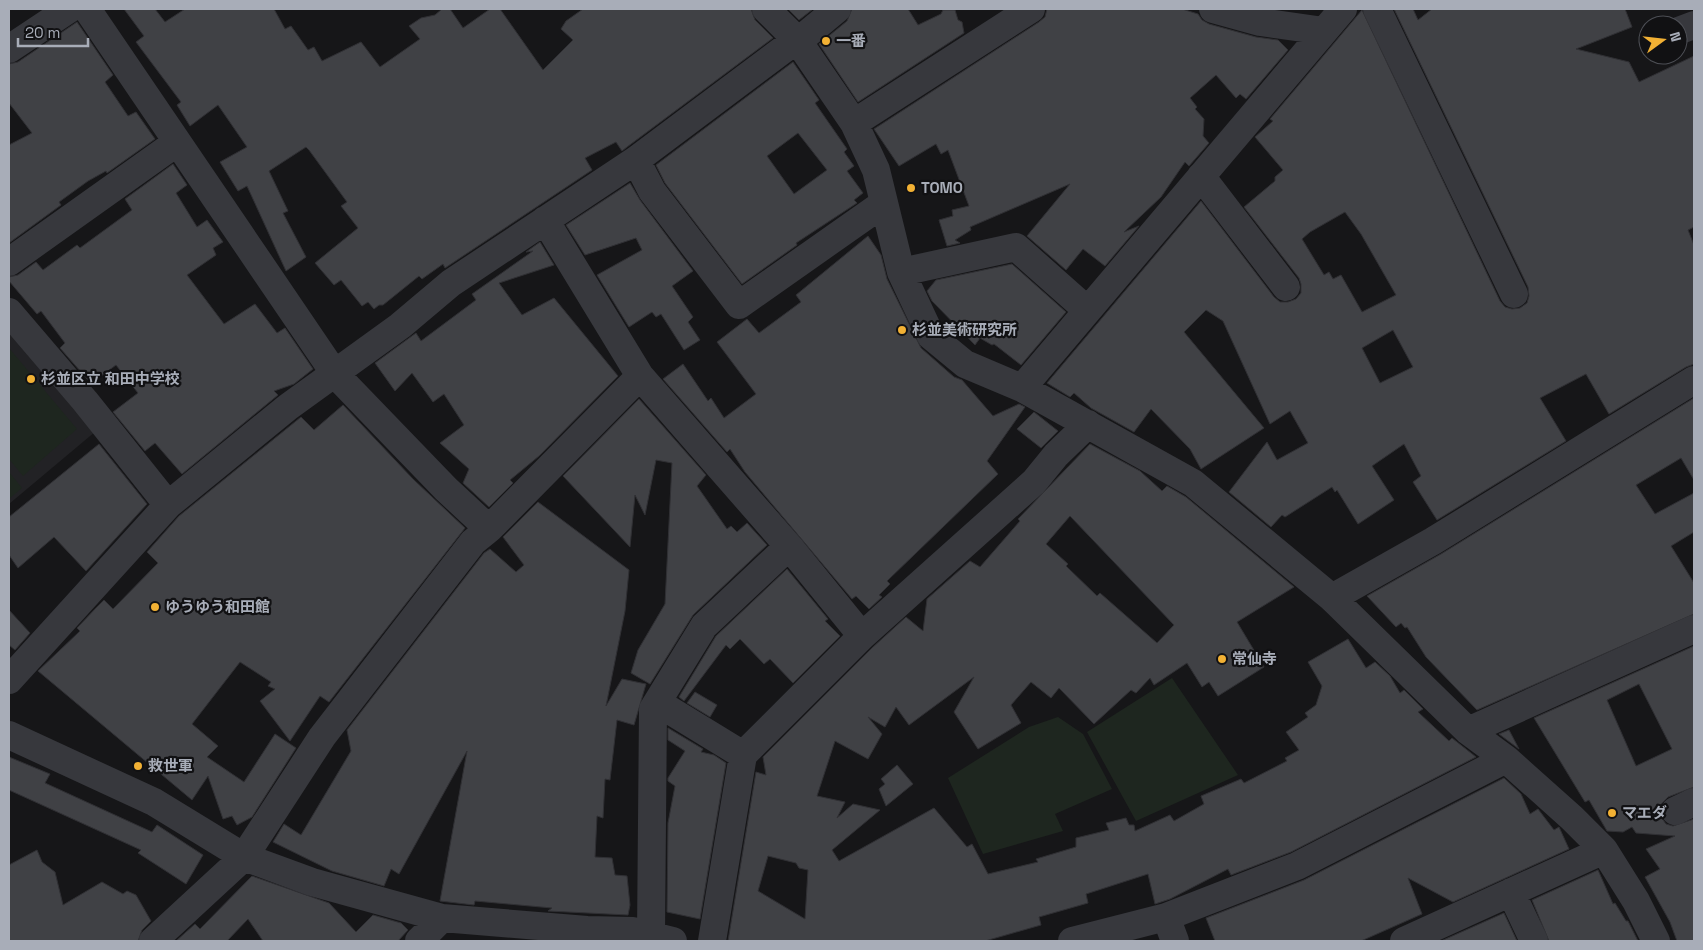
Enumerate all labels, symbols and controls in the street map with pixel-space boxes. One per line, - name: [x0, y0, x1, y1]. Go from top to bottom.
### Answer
- scale bar: [18, 15, 88, 47]
- north arrow: [1638, 15, 1688, 65]
- text: 20 m: [25, 23, 60, 42]
- text: N: [1666, 30, 1685, 44]
- place label: 一番: [836, 31, 866, 50]
- marker: 一番: [820, 35, 832, 47]
- place label: TOMO: [921, 178, 963, 197]
- marker: TOMO: [905, 182, 917, 194]
- place label: 杉並美術研究所: [912, 320, 1017, 339]
- marker: 杉並美術研究所: [896, 324, 908, 336]
- place label: 杉並区立 和田中学校: [41, 369, 180, 388]
- marker: 杉並区立 和田中学校: [25, 373, 37, 385]
- place label: ゆうゆう和田館: [165, 597, 270, 616]
- marker: ゆうゆう和田館: [149, 601, 161, 613]
- place label: 常仙寺: [1232, 649, 1277, 668]
- marker: 常仙寺: [1216, 653, 1228, 665]
- place label: 救世軍: [148, 756, 193, 775]
- marker: 救世軍: [132, 760, 144, 772]
- place label: マエダ: [1622, 803, 1667, 822]
- marker: マエダ: [1606, 807, 1618, 819]

